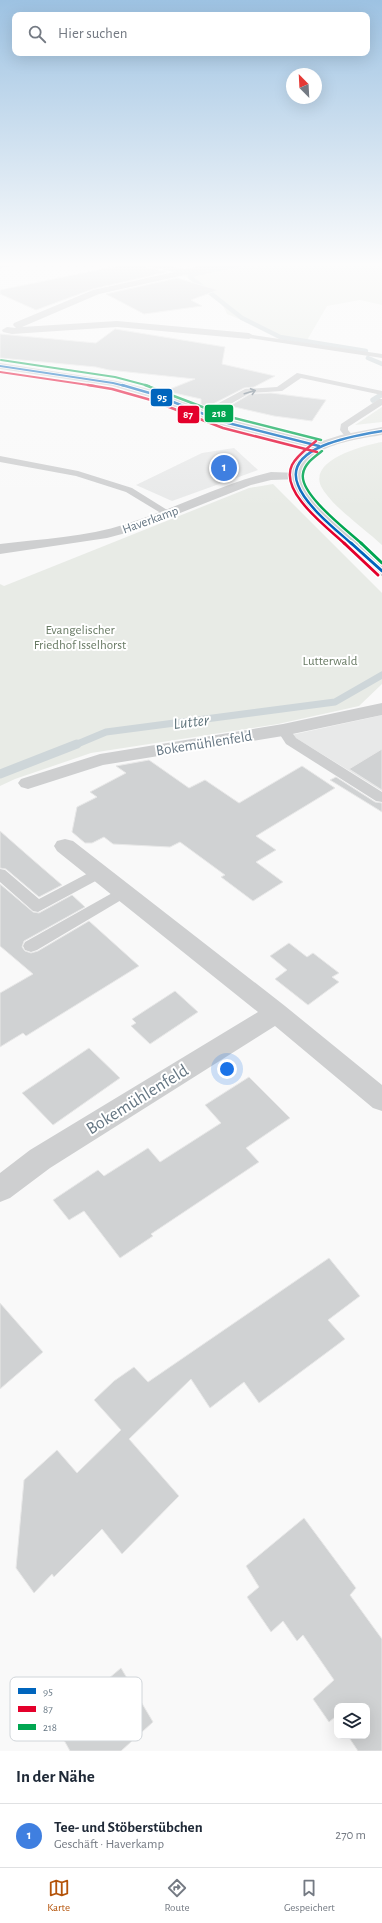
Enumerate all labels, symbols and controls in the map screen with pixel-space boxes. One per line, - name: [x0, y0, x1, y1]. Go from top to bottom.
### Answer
- search box: [12, 12, 370, 56]
- icon: search: [26, 23, 48, 45]
- text: Hier suchen: [58, 26, 128, 41]
- north arrow: [286, 68, 322, 104]
- line badge: 95: [150, 388, 173, 407]
- one-way arrow: [243, 388, 256, 395]
- text: 95: [157, 392, 167, 403]
- line badge: 218: [204, 404, 234, 423]
- line badge: 87: [177, 405, 200, 424]
- text: 218: [212, 408, 226, 419]
- text: 87: [183, 409, 193, 420]
- pin: 1: [211, 453, 237, 483]
- street label: Haverkamp: [121, 504, 181, 537]
- park label: Evangelischer Friedhof Isselhorst: [34, 624, 126, 652]
- park label: Lutterwald: [303, 655, 358, 668]
- water label: Lutter: [173, 712, 211, 732]
- street label: Bokemühlenfeld: [155, 728, 253, 758]
- your location: [217, 1059, 237, 1079]
- street label: Bokemühlenfeld: [83, 1061, 192, 1138]
- legend: [10, 1677, 142, 1741]
- text: 95: [43, 1686, 53, 1697]
- map controls: [334, 1703, 370, 1739]
- button: layers: [334, 1703, 370, 1739]
- text: 87: [43, 1704, 53, 1715]
- text: 218: [43, 1722, 57, 1733]
- text: In der Nähe: [16, 1768, 95, 1785]
- text: Tee- und Stöberstübchen: [54, 1820, 203, 1835]
- text: 1: [27, 1829, 31, 1842]
- text: 270 m: [335, 1829, 366, 1842]
- text: Geschäft · Haverkamp: [54, 1838, 164, 1851]
- tab: Karte: [47, 1877, 70, 1914]
- tab: Route: [164, 1877, 190, 1914]
- tab: Gespeichert: [284, 1877, 335, 1914]

